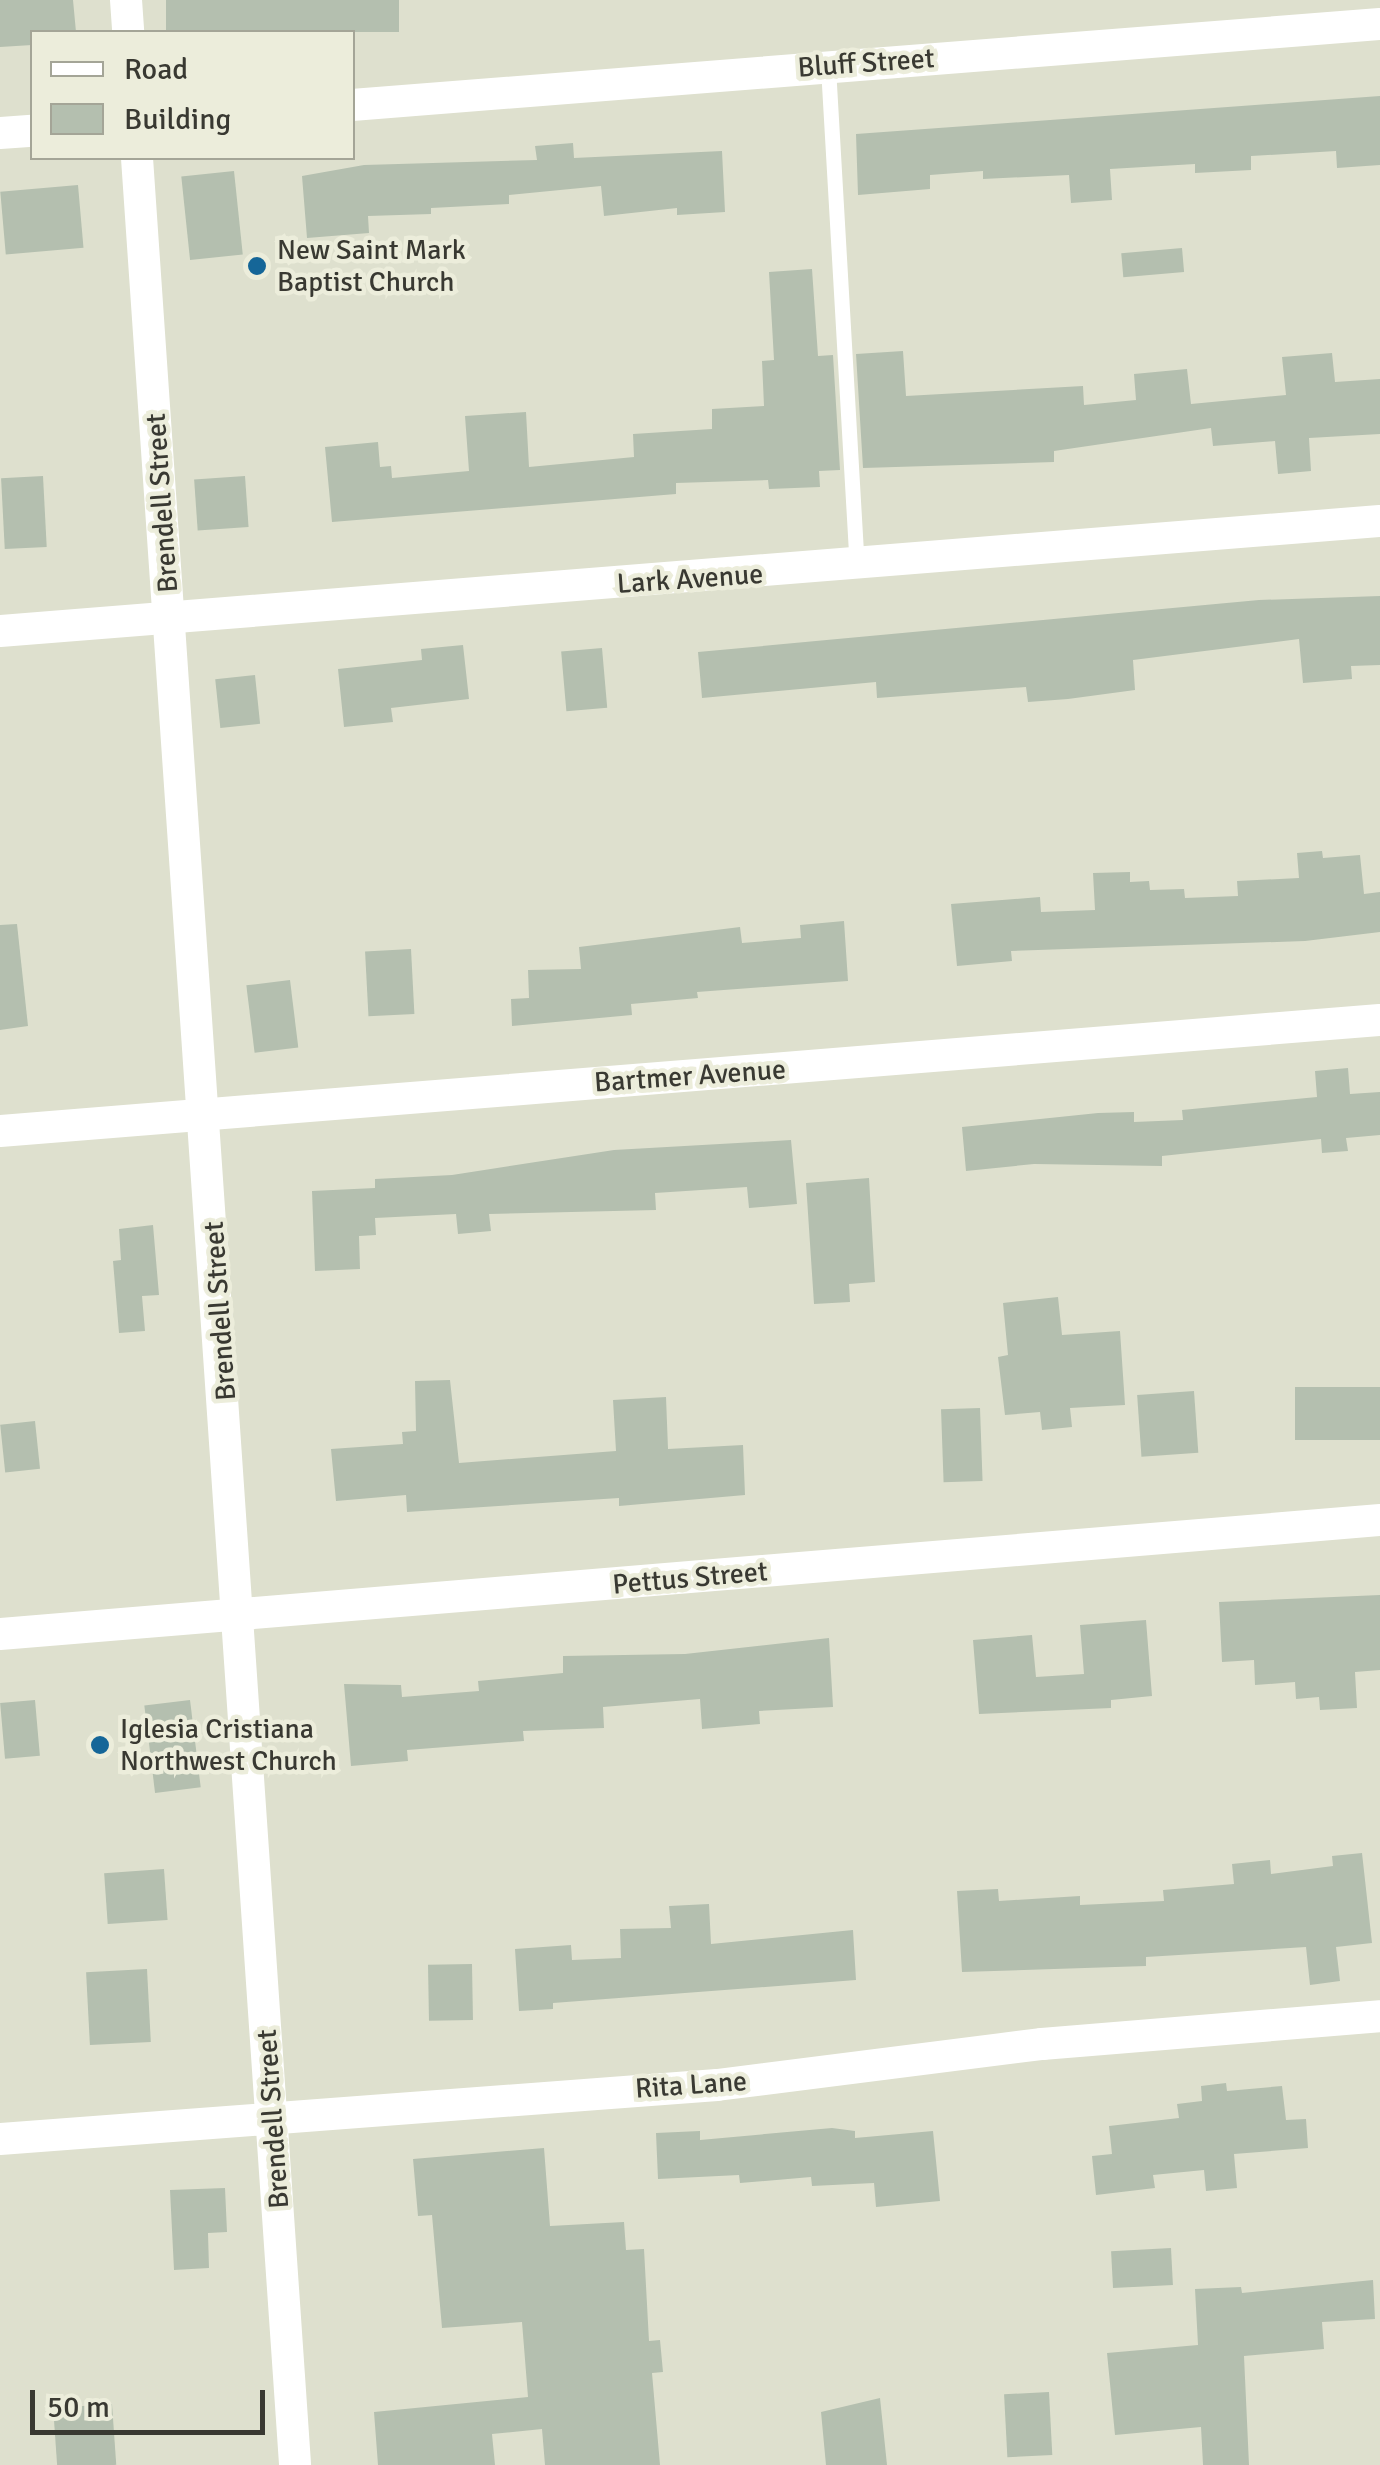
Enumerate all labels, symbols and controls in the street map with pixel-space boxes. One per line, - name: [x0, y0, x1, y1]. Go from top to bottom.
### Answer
- legend: [30, 30, 355, 160]
- street label: Bluff Street: [796, 41, 936, 85]
- text: Road: [124, 51, 188, 88]
- text: Building: [124, 101, 231, 138]
- place label: New Saint Mark Baptist Church: [277, 233, 466, 299]
- marker: New Saint Mark Baptist Church: [246, 255, 268, 277]
- street label: Brendell Street: [139, 412, 185, 594]
- street label: Lark Avenue: [616, 557, 764, 601]
- street label: Bartmer Avenue: [593, 1053, 787, 1099]
- street label: Brendell Street: [197, 1220, 243, 1402]
- street label: Pettus Street: [611, 1554, 769, 1602]
- place label: Iglesia Cristiana Northwest Church: [120, 1712, 337, 1778]
- marker: Iglesia Cristiana Northwest Church: [89, 1734, 111, 1756]
- street label: Brendell Street: [250, 2028, 296, 2210]
- street label: Rita Lane: [634, 2064, 748, 2106]
- scale bar: [35, 2370, 270, 2432]
- text: 50 m: [47, 2389, 110, 2426]

